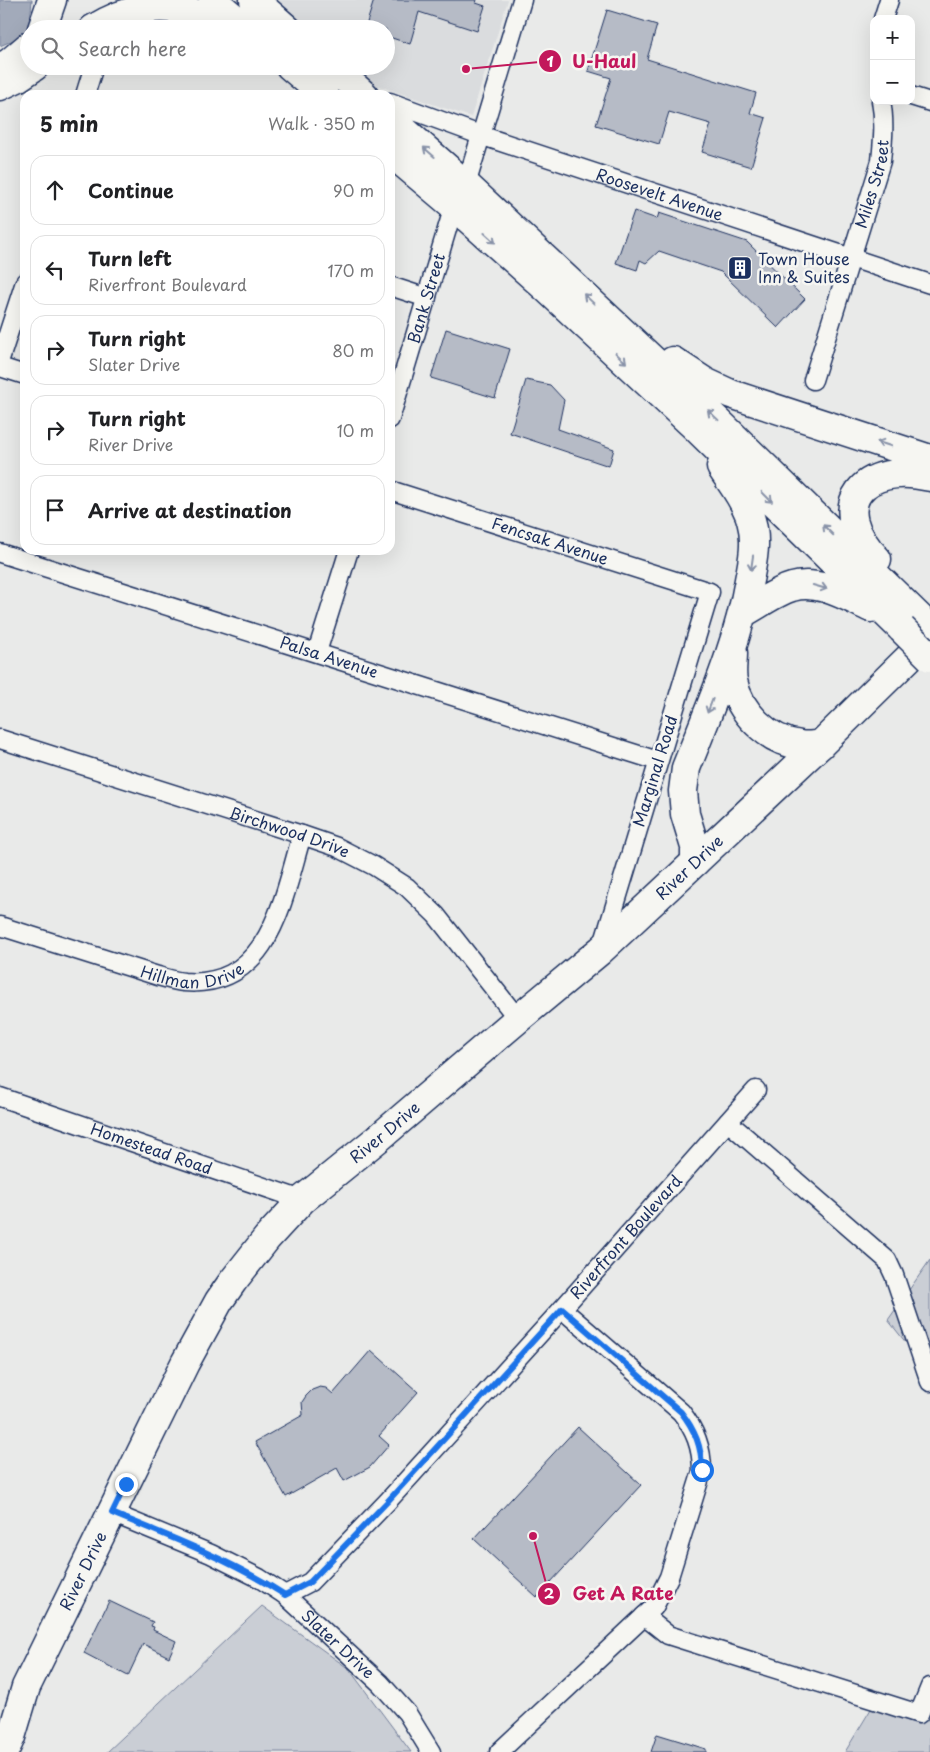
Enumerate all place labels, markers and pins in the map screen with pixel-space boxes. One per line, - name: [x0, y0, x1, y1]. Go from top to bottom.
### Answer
- callout: U-Haul: [537, 45, 646, 78]
- place label: Town House Inn & Suites: [758, 246, 850, 288]
- building icon: Town House Inn & Suites: [727, 255, 753, 281]
- callout: Get A Rate: [537, 1577, 683, 1610]

